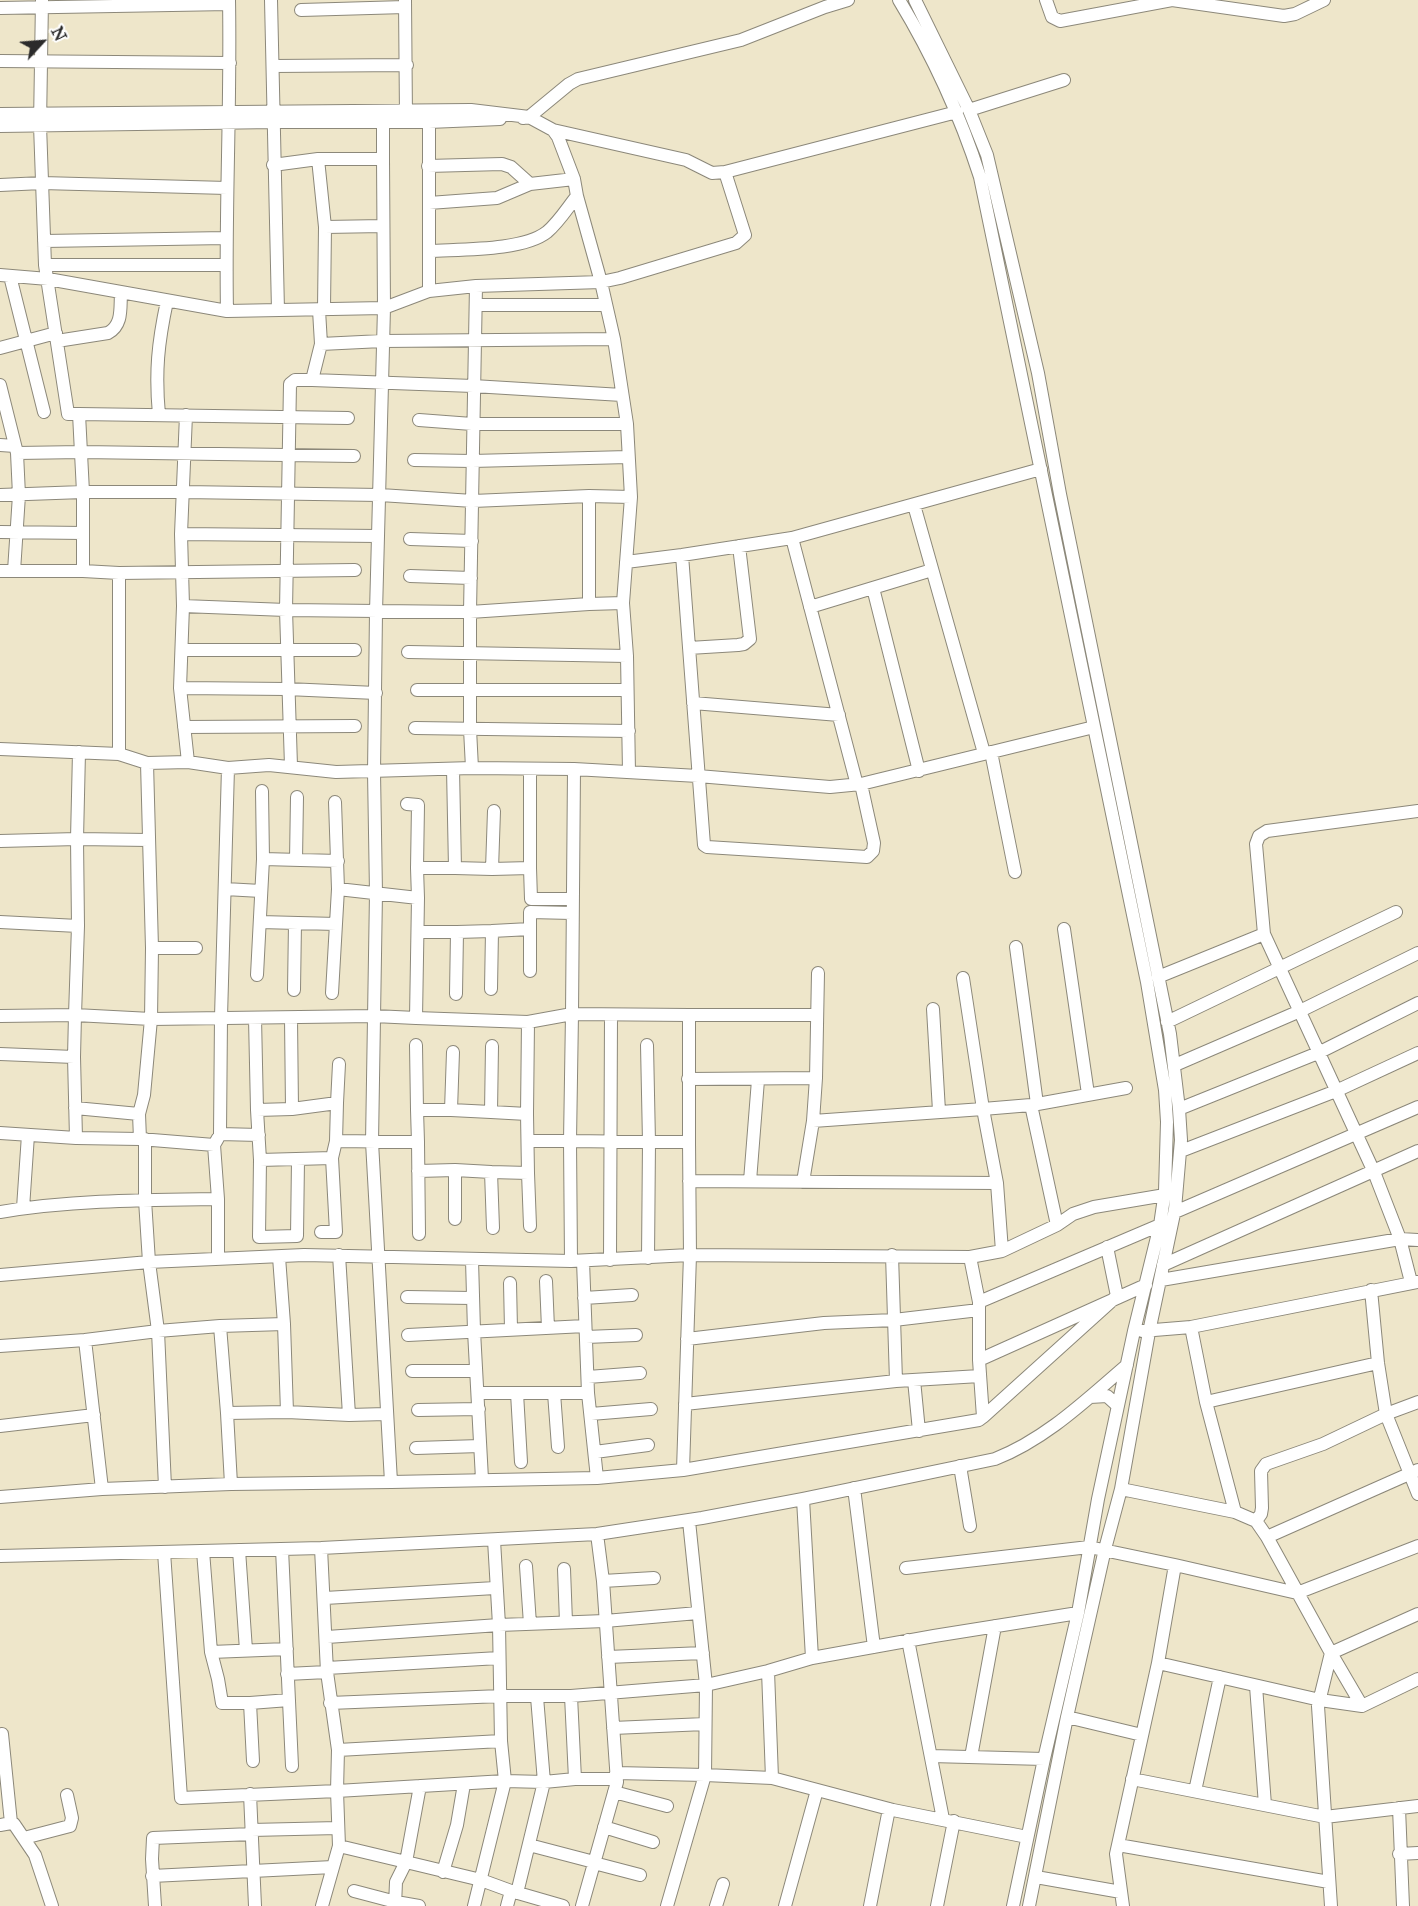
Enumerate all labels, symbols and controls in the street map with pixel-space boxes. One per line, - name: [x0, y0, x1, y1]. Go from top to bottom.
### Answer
- north arrow: [12, 12, 72, 72]
- text: N: [47, 24, 70, 44]

